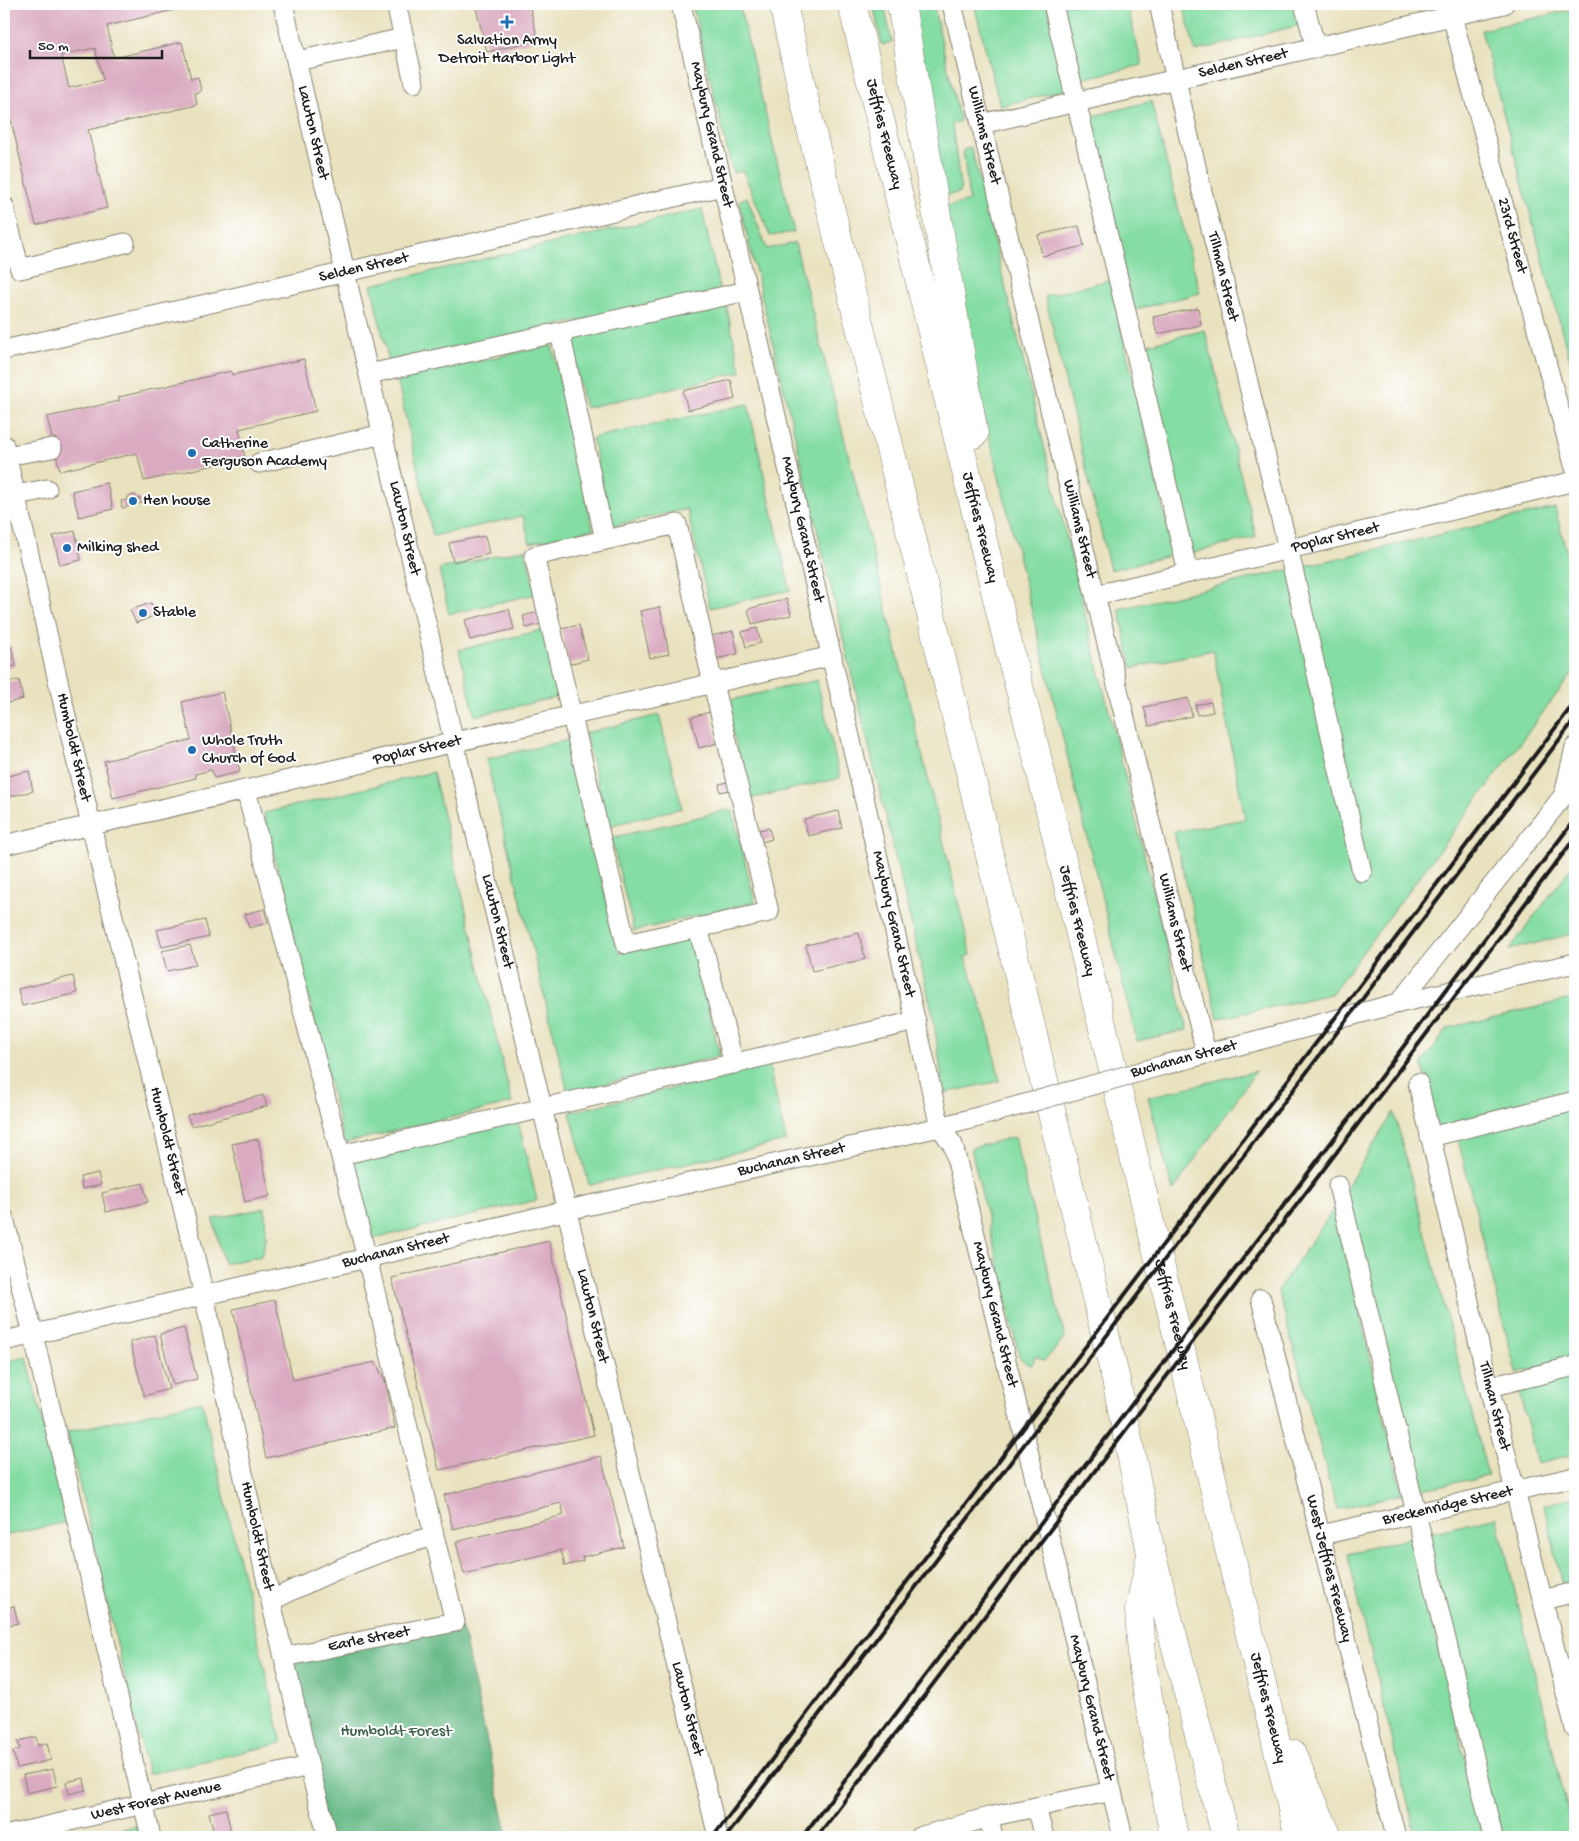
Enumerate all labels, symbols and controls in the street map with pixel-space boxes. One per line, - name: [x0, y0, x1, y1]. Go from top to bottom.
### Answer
- marker: Salvation Army Detroit Harbor Light: [500, 15, 514, 29]
- scale bar: [30, 28, 162, 60]
- place label: Salvation Army Detroit Harbor Light: [438, 32, 577, 69]
- text: 50 m: [38, 38, 69, 56]
- street label: Selden Street: [1197, 44, 1291, 83]
- street label: Maybury Grand Street: [685, 60, 737, 211]
- street label: Jeffries Freeway: [861, 77, 906, 192]
- street label: Lawton Street: [293, 84, 333, 183]
- street label: Williams Street: [963, 84, 1005, 188]
- street label: 23rd Street: [1492, 196, 1532, 277]
- street label: Tillman Street: [1202, 229, 1243, 325]
- street label: Selden Street: [317, 248, 412, 287]
- place label: Catherine Ferguson Academy: [201, 435, 327, 472]
- marker: Catherine Ferguson Academy: [186, 447, 198, 459]
- street label: Maybury Grand Street: [776, 454, 828, 606]
- street label: Jeffries Freeway: [957, 470, 1002, 585]
- street label: Williams Street: [1058, 478, 1100, 581]
- street label: Lawton Street: [384, 479, 425, 579]
- place label: Hen house: [143, 492, 211, 511]
- marker: Hen house: [127, 495, 139, 507]
- street label: Poplar Street: [1289, 518, 1383, 558]
- place label: Milking shed: [77, 539, 160, 558]
- marker: Milking shed: [61, 542, 73, 554]
- place label: Stable: [153, 604, 197, 623]
- marker: Stable: [137, 607, 149, 619]
- street label: Humboldt Street: [52, 691, 95, 805]
- street label: Poplar Street: [371, 731, 465, 770]
- place label: Whole Truth Church of God: [202, 732, 297, 769]
- marker: Whole Truth Church of God: [186, 744, 198, 756]
- street label: Maybury Grand Street: [867, 849, 920, 1000]
- street label: Jeffries Freeway: [1054, 864, 1099, 978]
- street label: Lawton Street: [477, 872, 518, 972]
- street label: Williams Street: [1153, 872, 1196, 975]
- street label: Buchanan Street: [1128, 1036, 1241, 1084]
- street label: Humboldt Street: [145, 1085, 190, 1199]
- street label: Buchanan Street: [735, 1139, 848, 1182]
- street label: Buchanan Street: [340, 1229, 453, 1273]
- street label: Maybury Grand Street: [968, 1240, 1022, 1390]
- street label: Jeffries Freeway: [1150, 1257, 1195, 1372]
- street label: Lawton Street: [572, 1267, 613, 1366]
- street label: Tillman Street: [1474, 1359, 1515, 1454]
- street label: Humboldt Street: [236, 1480, 278, 1594]
- street label: Breckenridge Street: [1380, 1482, 1516, 1530]
- street label: West Jeffries Freeway: [1301, 1493, 1356, 1644]
- street label: Earle Street: [327, 1622, 413, 1657]
- street label: Maybury Grand Street: [1064, 1633, 1119, 1784]
- street label: Jeffries Freeway: [1245, 1651, 1290, 1765]
- street label: Lawton Street: [667, 1660, 708, 1759]
- park label: Humboldt Forest: [341, 1723, 453, 1742]
- street label: West Forest Avenue: [89, 1777, 224, 1825]

